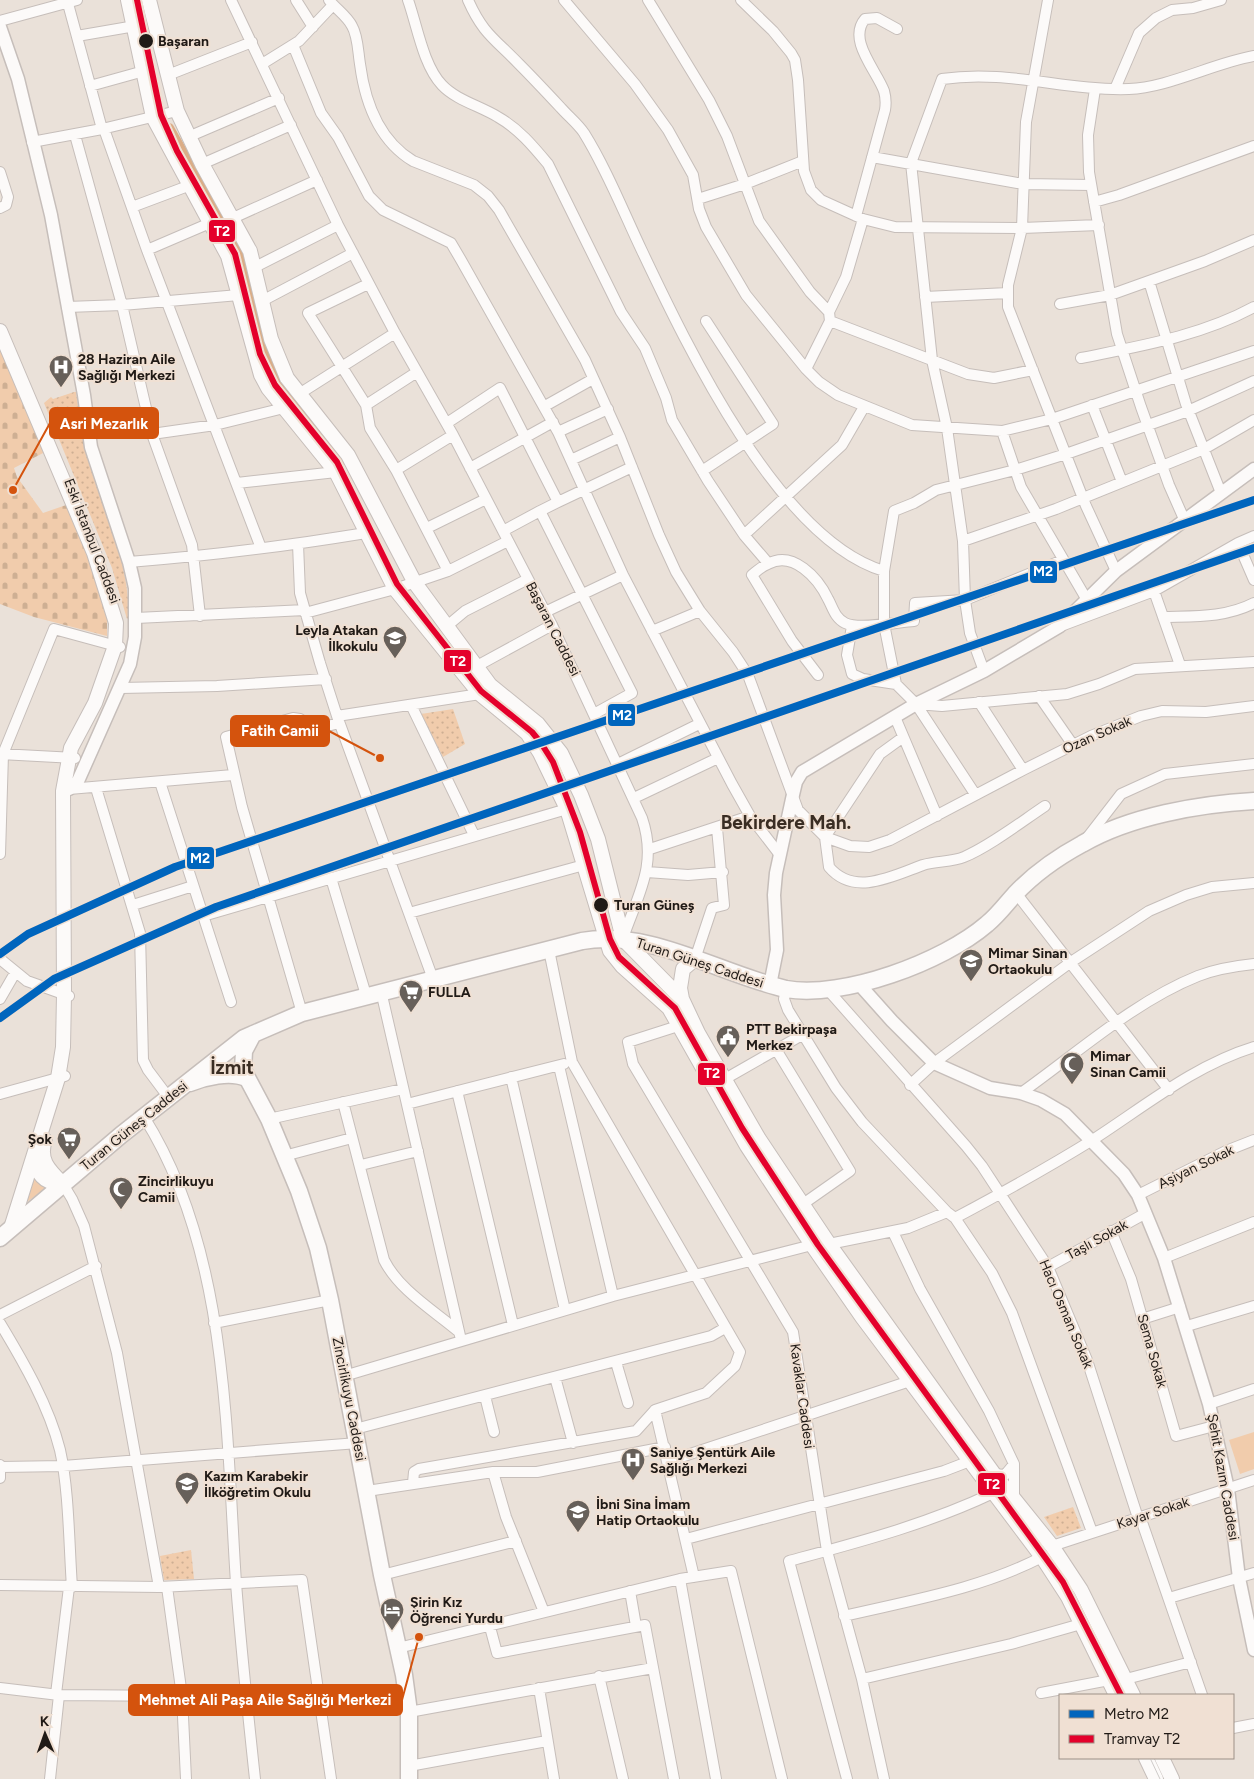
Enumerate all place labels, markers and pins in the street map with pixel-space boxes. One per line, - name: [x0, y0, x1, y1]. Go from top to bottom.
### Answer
- marker: Başaran: [137, 32, 155, 50]
- place label: Başaran: [158, 33, 209, 50]
- place label: 28 Haziran Aile Sağlığı Merkezi: [78, 351, 175, 384]
- hospital icon: 28 Haziran Aile Sağlığı Merkezi: [48, 354, 74, 388]
- callout: Asri Mezarlık: [50, 408, 158, 438]
- place label: Leyla Atakan İlkokulu: [295, 622, 378, 655]
- school or university icon: Leyla Atakan İlkokulu: [382, 625, 408, 659]
- callout: Fatih Camii: [231, 716, 329, 746]
- marker: Turan Güneş: [592, 896, 610, 914]
- place label: Turan Güneş: [614, 897, 695, 914]
- place label: Mimar Sinan Ortaokulu: [988, 945, 1068, 978]
- school or university icon: Mimar Sinan Ortaokulu: [958, 948, 984, 982]
- supermarket icon: FULLA: [398, 979, 424, 1013]
- place label: FULLA: [428, 984, 471, 1001]
- place label: PTT Bekirpaşa Merkez: [746, 1021, 837, 1054]
- public building icon: PTT Bekirpaşa Merkez: [715, 1024, 741, 1058]
- place label: Mimar Sinan Camii: [1090, 1048, 1166, 1081]
- mosque icon: Mimar Sinan Camii: [1059, 1051, 1085, 1085]
- supermarket icon: Şok: [56, 1126, 82, 1160]
- place label: Şok: [28, 1131, 52, 1148]
- place label: Zincirlikuyu Camii: [138, 1173, 214, 1206]
- mosque icon: Zincirlikuyu Camii: [108, 1176, 134, 1210]
- place label: Saniye Şentürk Aile Sağlığı Merkezi: [650, 1444, 776, 1477]
- hospital icon: Saniye Şentürk Aile Sağlığı Merkezi: [620, 1447, 646, 1481]
- place label: Kazım Karabekir İlköğretim Okulu: [204, 1468, 311, 1501]
- school or university icon: Kazım Karabekir İlköğretim Okulu: [174, 1471, 200, 1505]
- place label: İbni Sina İmam Hatip Ortaokulu: [596, 1496, 699, 1529]
- school or university icon: İbni Sina İmam Hatip Ortaokulu: [565, 1499, 591, 1533]
- place label: Şirin Kız Öğrenci Yurdu: [410, 1594, 503, 1627]
- hotel icon: Şirin Kız Öğrenci Yurdu: [379, 1597, 405, 1631]
- callout: Mehmet Ali Paşa Aile Sağlığı Merkezi: [129, 1685, 402, 1715]

